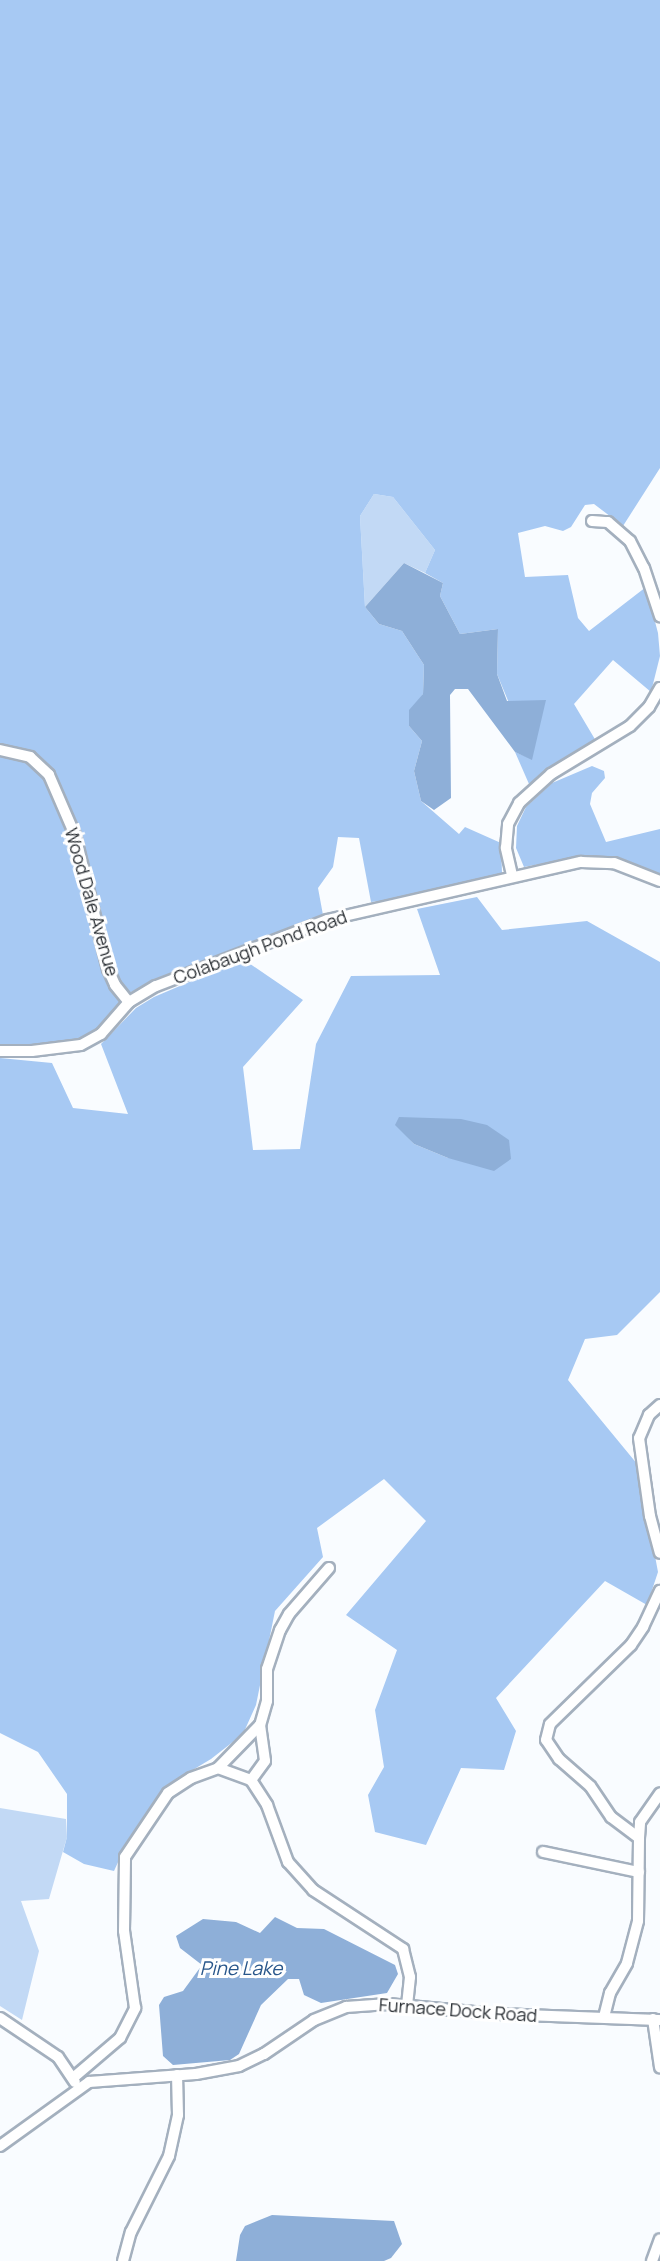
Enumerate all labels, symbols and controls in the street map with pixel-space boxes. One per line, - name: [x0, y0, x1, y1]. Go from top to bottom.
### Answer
- street label: Wood Dale Avenue: [60, 825, 124, 979]
- street label: Colabaugh Pond Road: [170, 906, 350, 988]
- water label: Pine Lake: [200, 1958, 282, 1980]
- street label: Furnace Dock Road: [378, 1994, 538, 2026]

